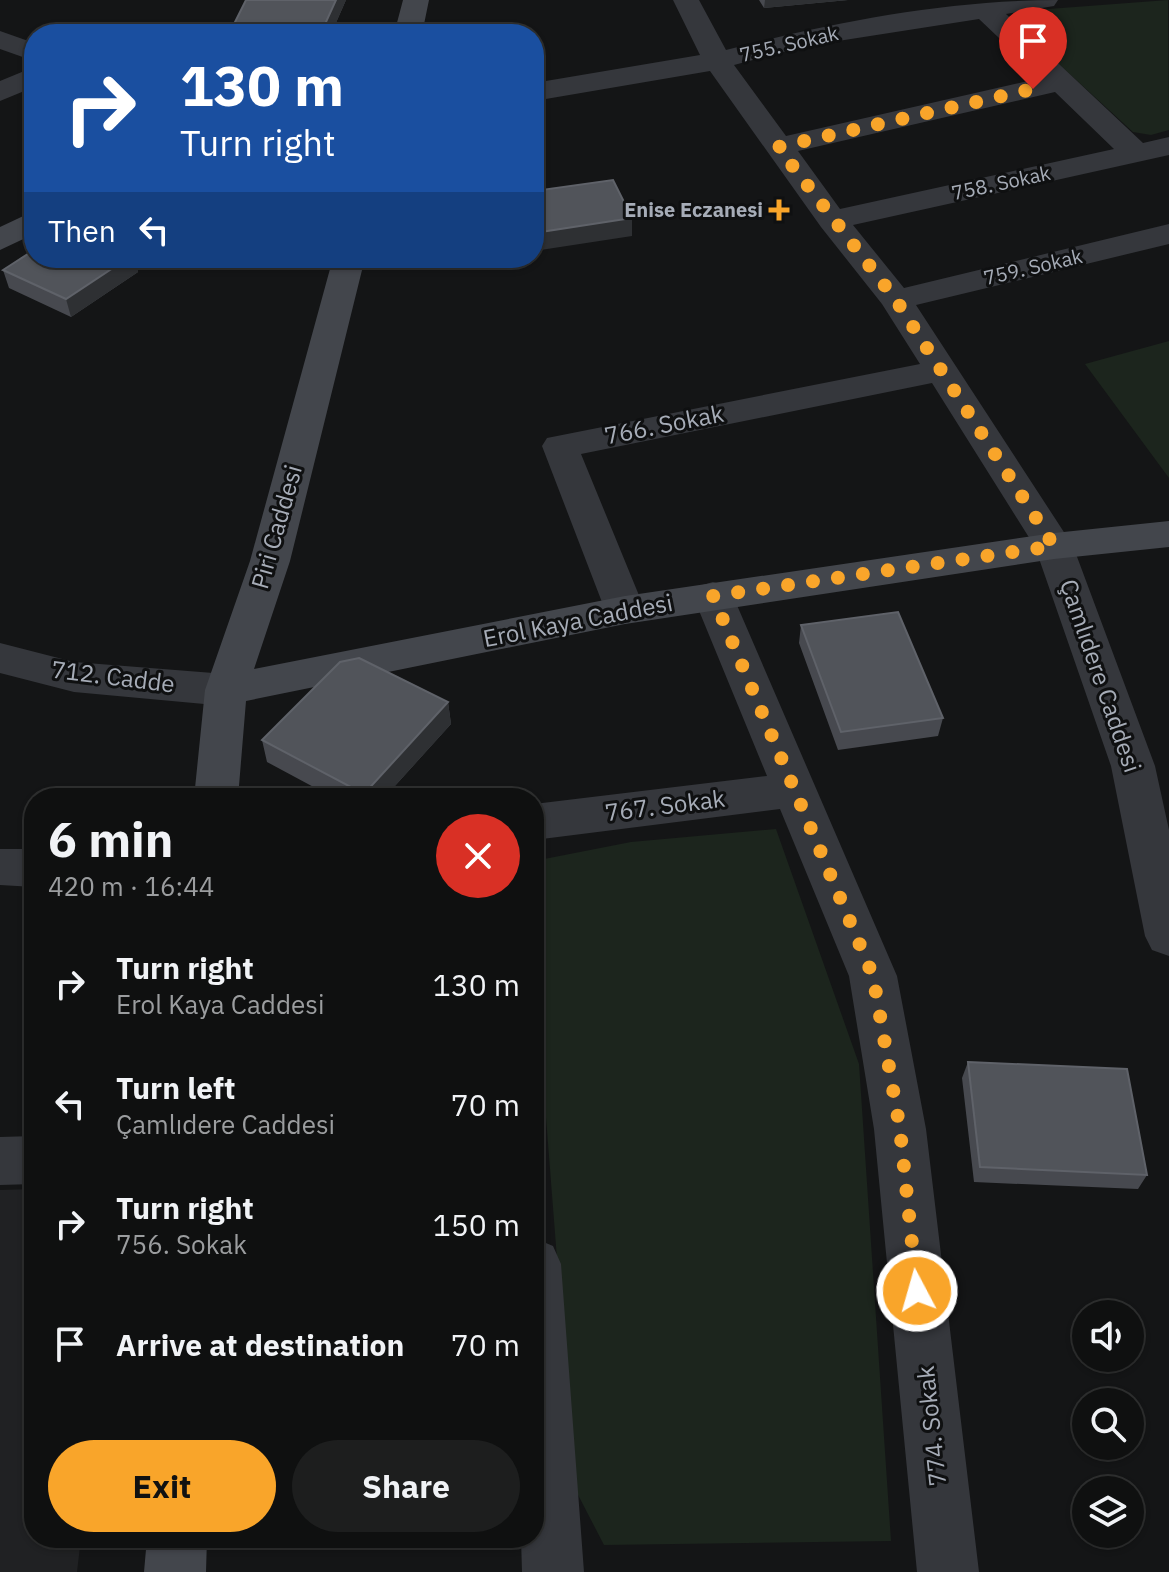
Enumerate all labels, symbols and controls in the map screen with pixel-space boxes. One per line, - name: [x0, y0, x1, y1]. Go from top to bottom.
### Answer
- pin: [999, 7, 1067, 89]
- street label: 755. Sokak: [737, 19, 841, 68]
- icon: arrive: [1011, 19, 1055, 63]
- text: 130 m: [180, 49, 344, 121]
- icon: right: [48, 56, 152, 160]
- text: Turn right: [180, 119, 336, 166]
- street label: 758. Sokak: [949, 159, 1053, 206]
- place label: Enise Eczanesi: [624, 196, 763, 223]
- marker: Enise Eczanesi: [770, 201, 788, 219]
- icon: left: [132, 208, 176, 252]
- text: Then: [48, 211, 116, 250]
- street label: 759. Sokak: [981, 242, 1085, 291]
- street label: 766. Sokak: [601, 397, 726, 451]
- street label: Piri Caddesi: [243, 461, 309, 592]
- street label: Çamlıdere Caddesi: [1053, 575, 1149, 776]
- street label: Erol Kaya Caddesi: [480, 586, 675, 654]
- street label: 712. Cadde: [50, 653, 177, 699]
- street label: 767. Sokak: [603, 782, 727, 828]
- text: 6 min: [48, 808, 173, 870]
- button: close: [436, 814, 520, 898]
- text: 420 m · 16:44: [48, 869, 214, 903]
- text: Turn right: [116, 948, 254, 987]
- icon: right: [48, 962, 92, 1006]
- text: 130 m: [433, 965, 520, 1004]
- text: Erol Kaya Caddesi: [116, 987, 324, 1021]
- text: Turn left: [116, 1068, 235, 1107]
- icon: left: [48, 1082, 92, 1126]
- text: 70 m: [451, 1085, 520, 1124]
- text: Çamlıdere Caddesi: [116, 1107, 335, 1141]
- text: Turn right: [116, 1188, 254, 1227]
- icon: right: [48, 1202, 92, 1246]
- text: 150 m: [433, 1205, 520, 1244]
- text: 756. Sokak: [116, 1227, 247, 1261]
- position arrow: [875, 1249, 959, 1333]
- map controls: [1072, 1300, 1144, 1548]
- button: sound: [1072, 1300, 1144, 1372]
- icon: arrive: [48, 1322, 92, 1366]
- text: Arrive at destination: [116, 1325, 404, 1364]
- text: 70 m: [451, 1325, 520, 1364]
- street label: 774. Sokak: [909, 1364, 953, 1488]
- button: search: [1072, 1388, 1144, 1460]
- button: Exit: [48, 1440, 276, 1532]
- button: Share: [292, 1440, 520, 1532]
- button: layers: [1072, 1476, 1144, 1548]

